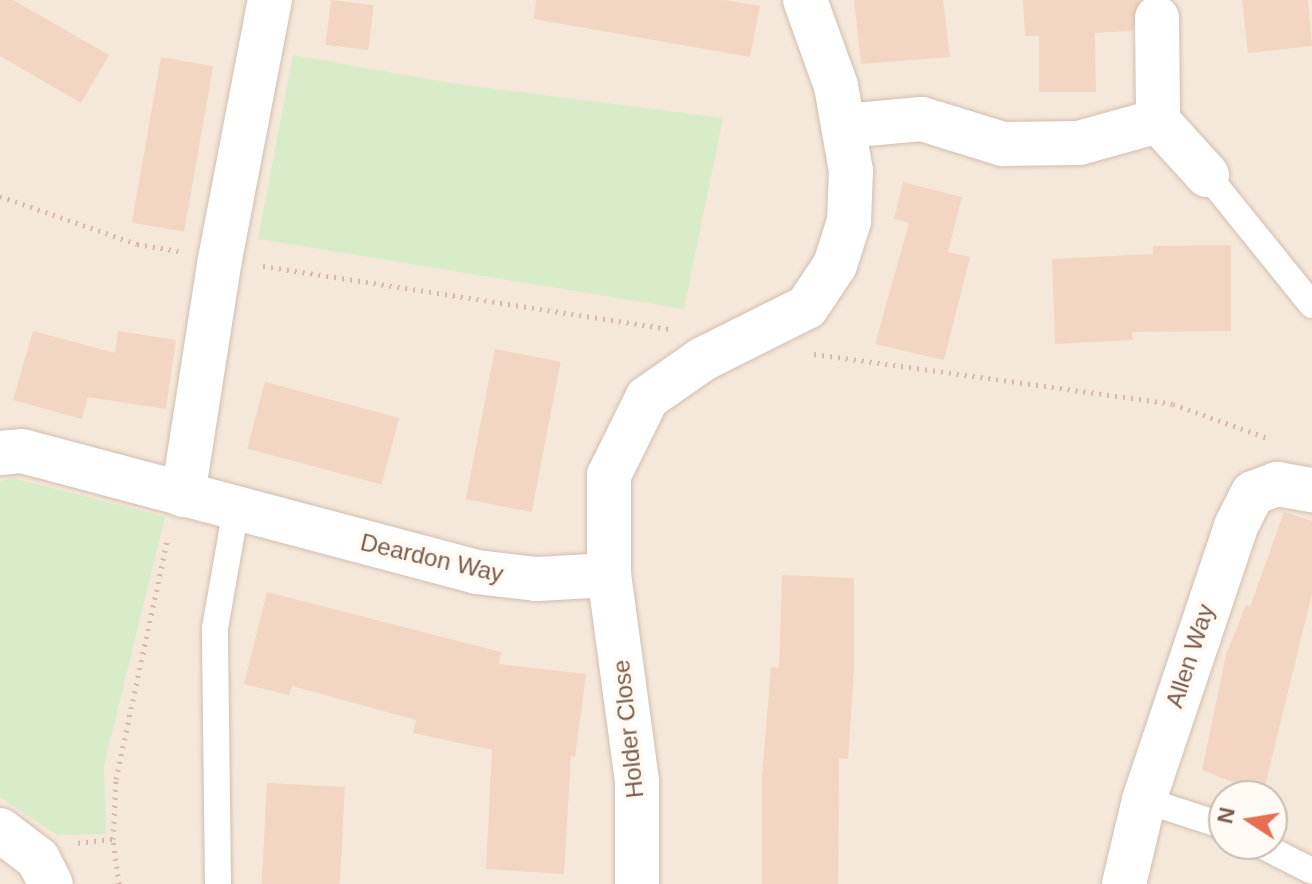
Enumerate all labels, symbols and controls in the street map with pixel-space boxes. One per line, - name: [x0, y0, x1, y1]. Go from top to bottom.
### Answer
- street label: Deardon Way: [358, 528, 506, 588]
- street label: Allen Way: [1160, 601, 1220, 711]
- street label: Holder Close: [606, 659, 650, 799]
- north arrow: [1208, 780, 1288, 860]
- text: N: [1212, 805, 1240, 826]

